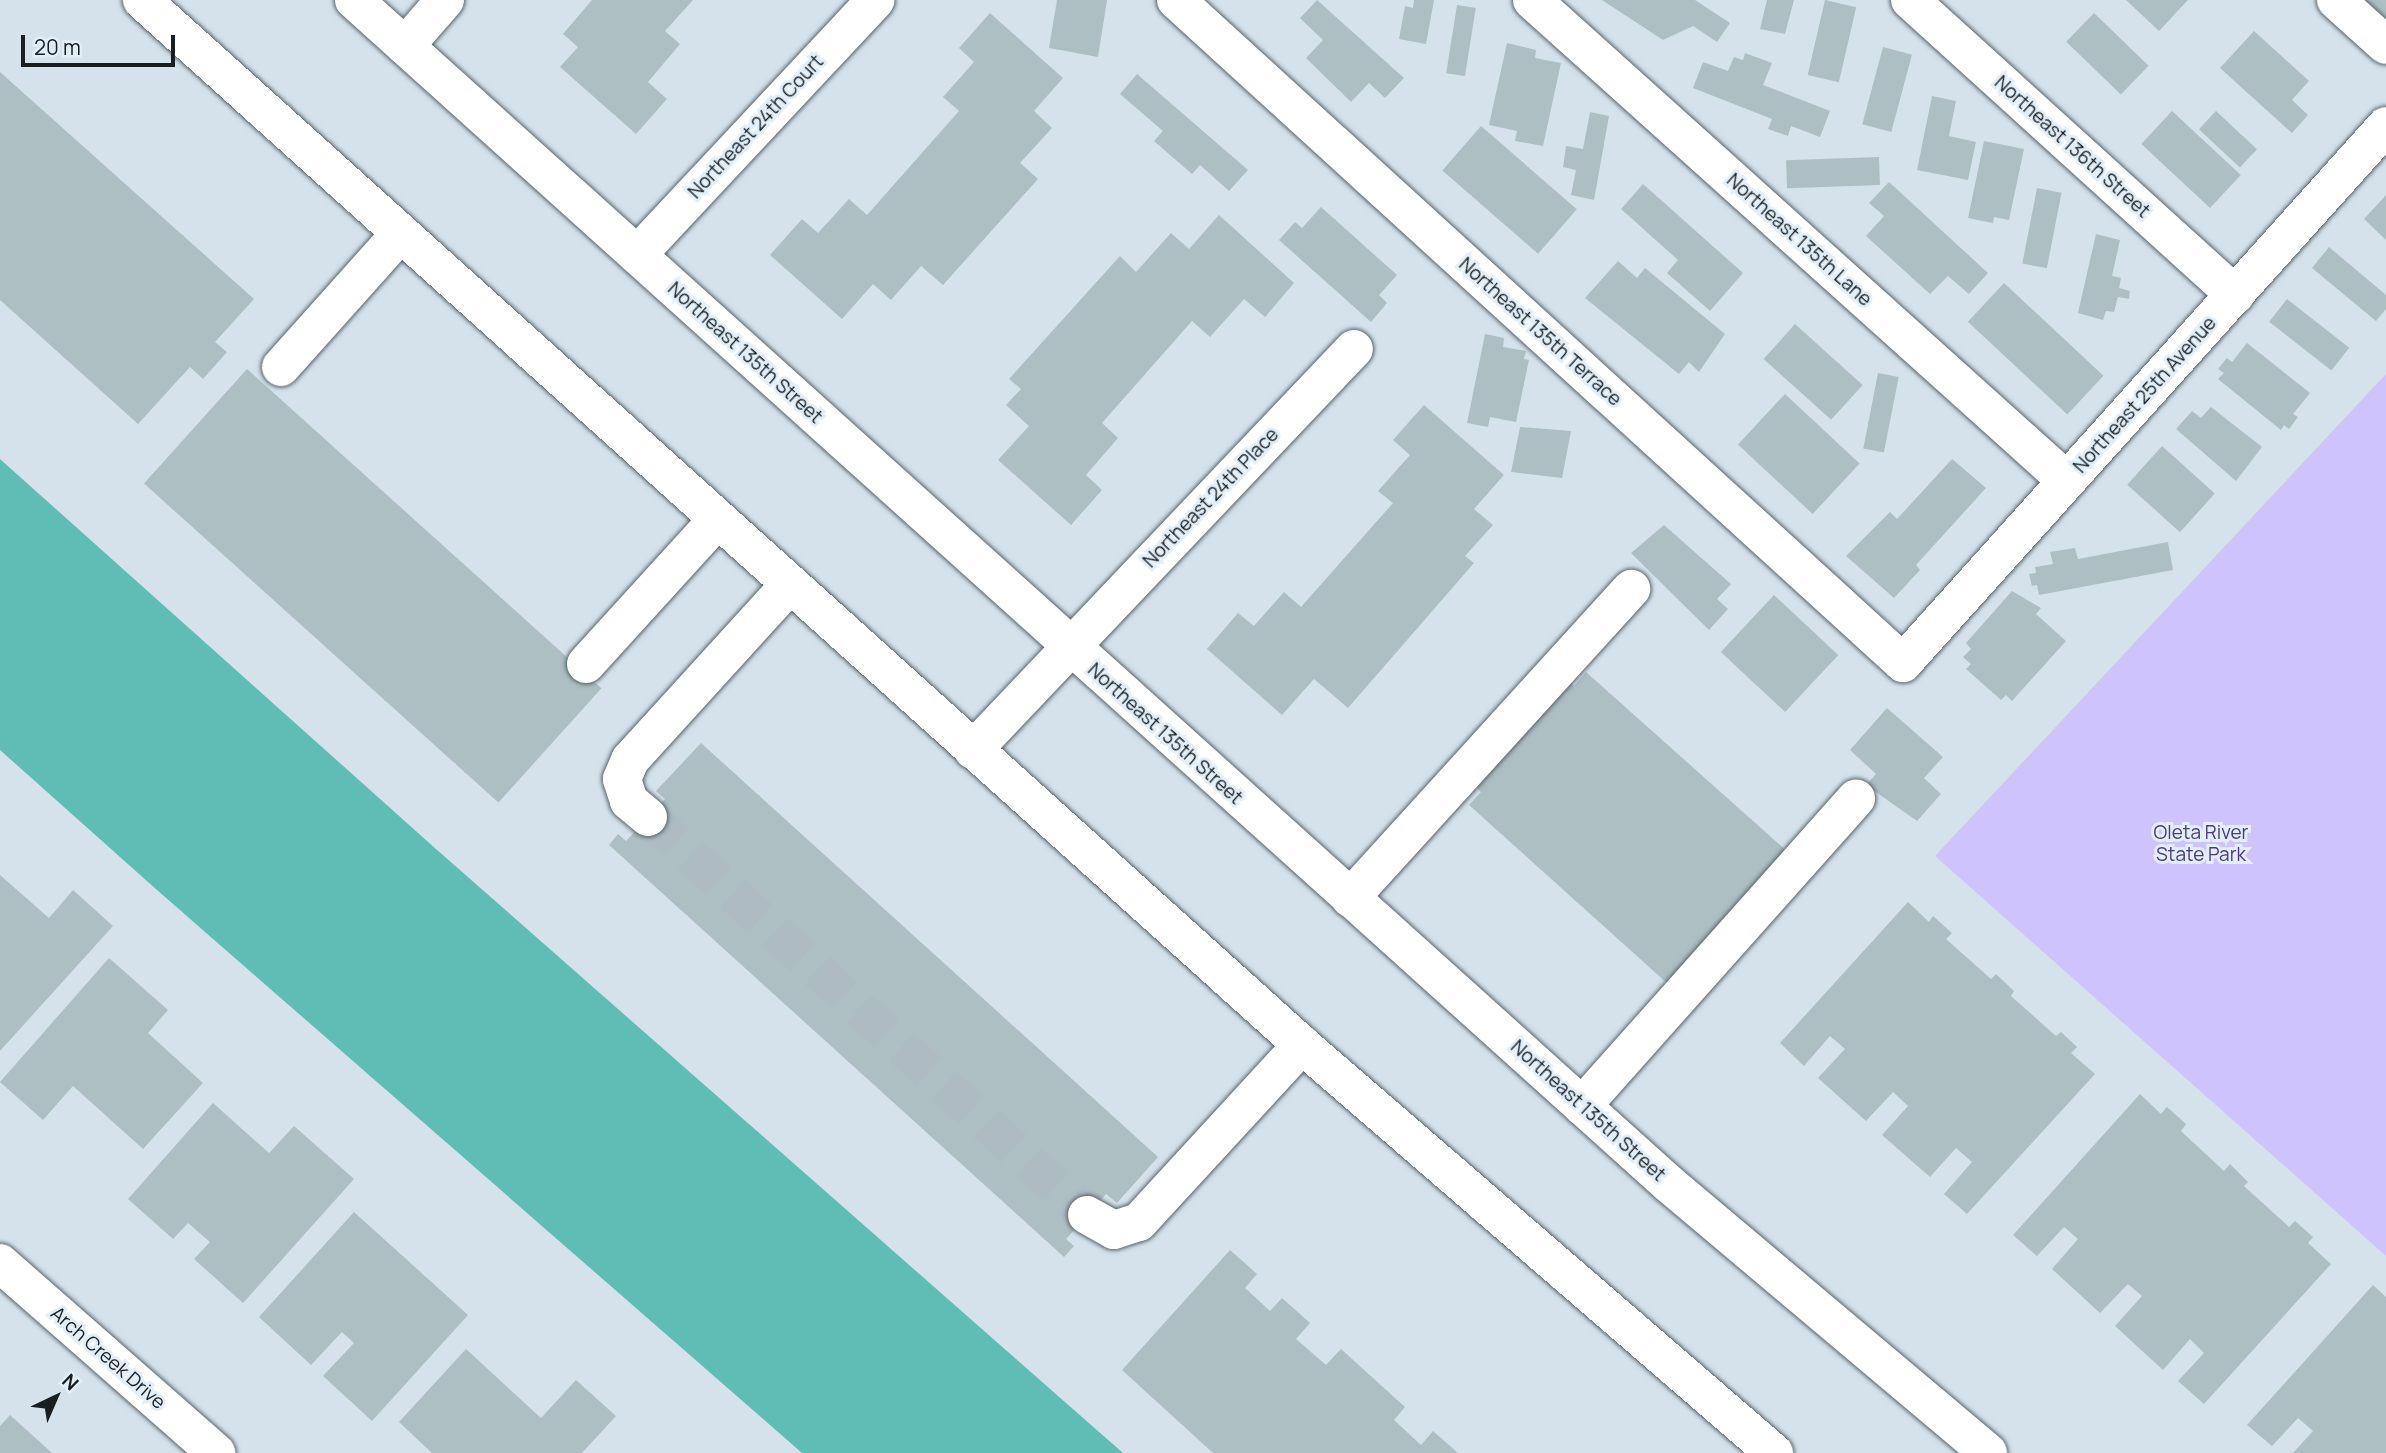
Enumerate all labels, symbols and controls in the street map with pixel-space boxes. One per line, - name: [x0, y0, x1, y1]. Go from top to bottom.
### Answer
- scale bar: [24, 21, 178, 65]
- text: 20 m: [34, 33, 81, 61]
- street label: Northeast 24th Court: [684, 51, 828, 203]
- street label: Northeast 136th Street: [1990, 71, 2154, 223]
- street label: Northeast 135th Lane: [1722, 169, 1876, 311]
- street label: Northeast 135th Terrace: [1454, 253, 1626, 411]
- street label: Northeast 135th Street: [663, 278, 827, 428]
- street label: Northeast 25th Avenue: [2069, 312, 2221, 478]
- street label: Northeast 24th Place: [1139, 424, 1283, 572]
- street label: Northeast 135th Street: [1083, 659, 1247, 809]
- park label: Oleta River State Park: [2154, 822, 2248, 866]
- street label: Northeast 135th Street: [1506, 1036, 1670, 1186]
- street label: Arch Creek Drive: [46, 1302, 170, 1414]
- north arrow: [21, 1362, 91, 1432]
- text: N: [57, 1368, 85, 1396]

